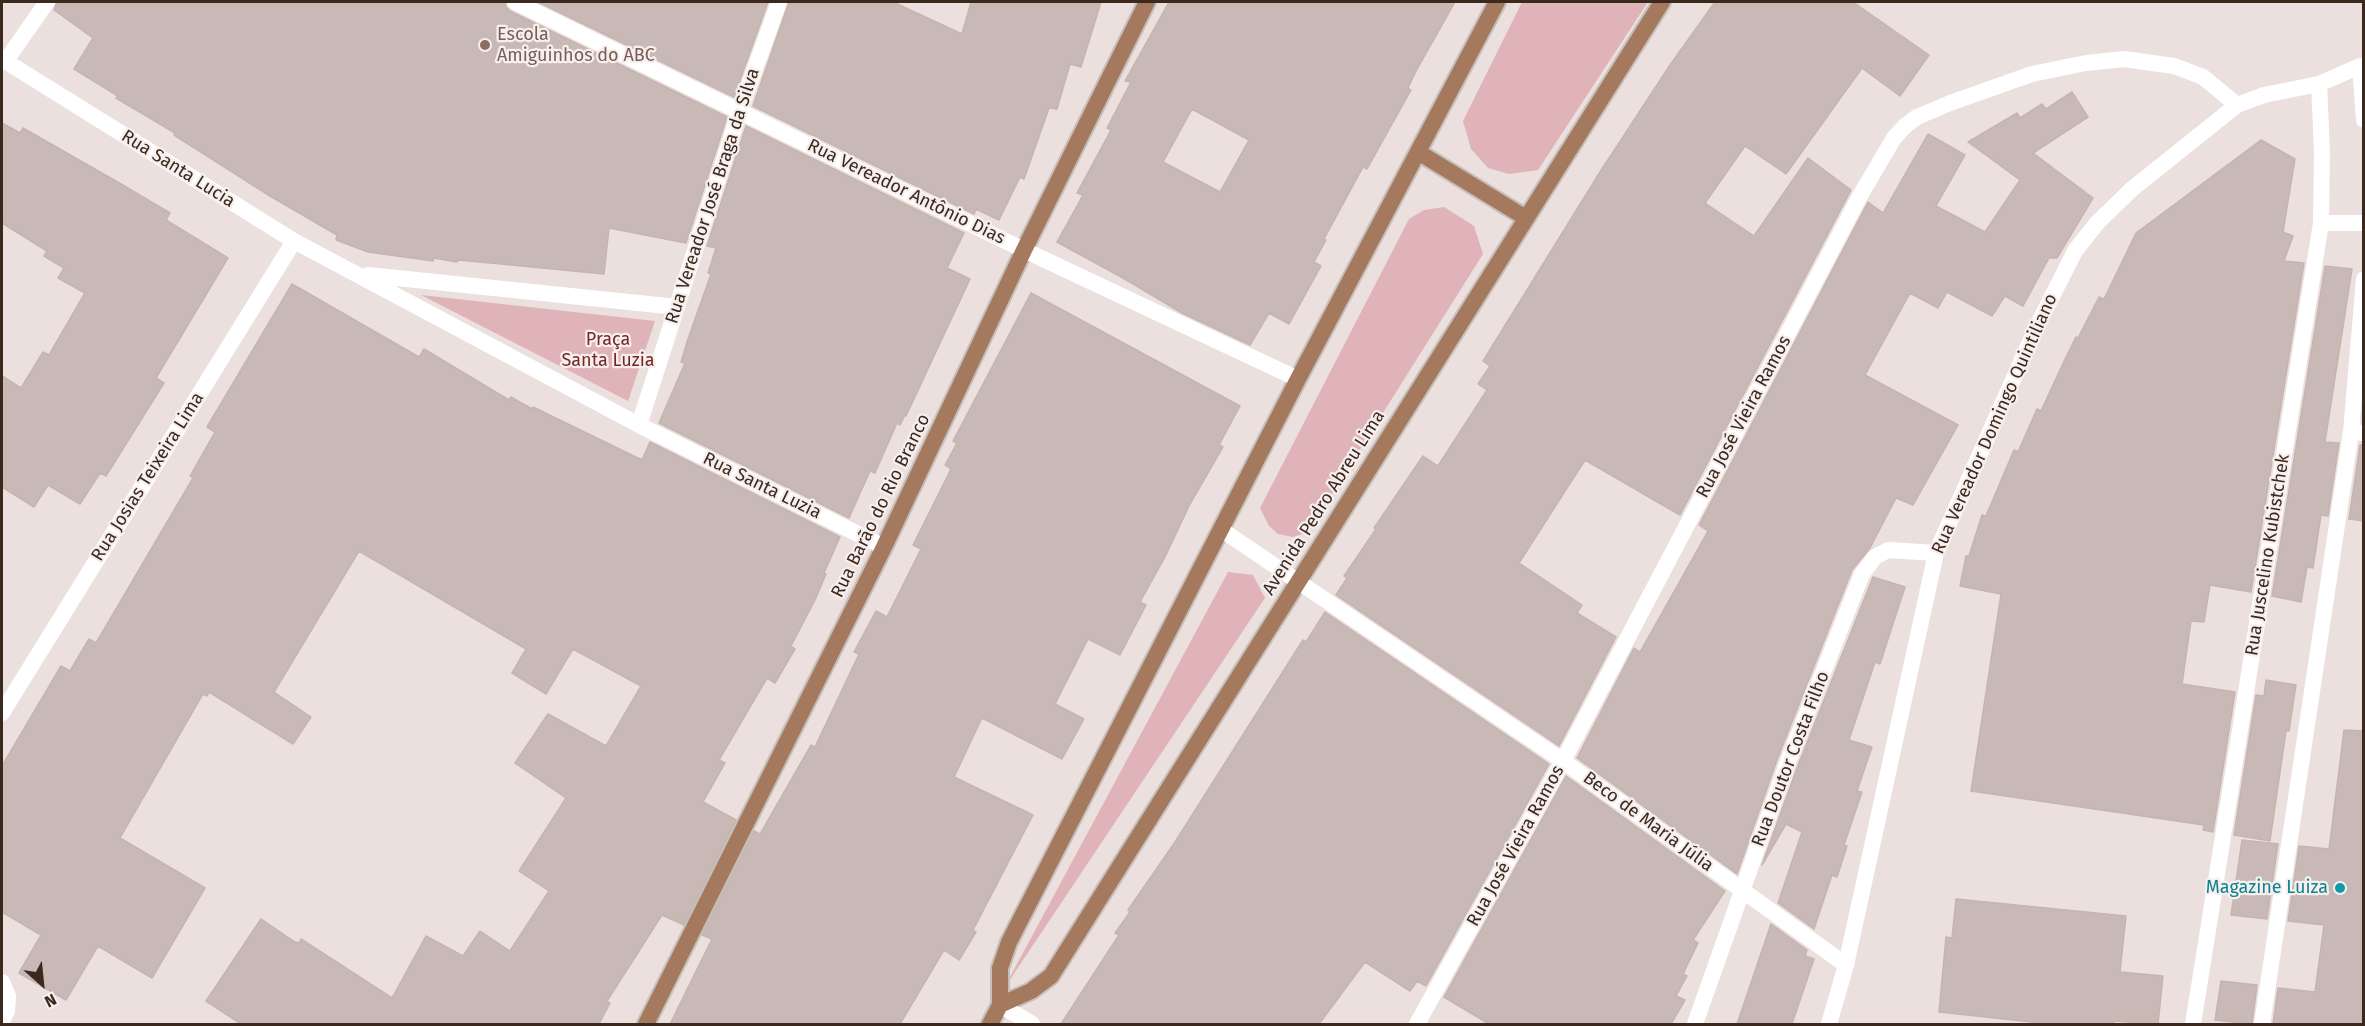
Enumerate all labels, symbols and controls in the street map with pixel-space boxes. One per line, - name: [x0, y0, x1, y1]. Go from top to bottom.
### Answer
- place label: Escola Amiguinhos do ABC: [497, 24, 655, 66]
- marker: Escola Amiguinhos do ABC: [478, 38, 492, 52]
- street label: Rua Vereador José Braga da Silva: [661, 66, 765, 326]
- street label: Rua Santa Lucia: [117, 125, 239, 213]
- street label: Rua Vereador Antônio Dias: [804, 135, 1008, 249]
- street label: Rua Vereador Domingo Quintiliano: [1928, 290, 2062, 558]
- park label: Praça Santa Luzia: [562, 329, 654, 372]
- street label: Rua José Vieira Ramos: [1692, 332, 1796, 502]
- street label: Rua Josias Teixeira Lima: [87, 389, 209, 565]
- street label: Avenida Pedro Abreu Lima: [1258, 407, 1390, 599]
- street label: Rua Barão do Rio Branco: [827, 411, 935, 601]
- street label: Rua Santa Luzia: [699, 448, 825, 524]
- street label: Rua Juscelino Kubistchek: [2241, 453, 2295, 657]
- street label: Rua Doutor Costa Filho: [1748, 668, 1834, 850]
- street label: Rua José Vieira Ramos: [1463, 762, 1569, 930]
- street label: Beco de Maria Júlia: [1579, 767, 1717, 877]
- place label: Magazine Luiza: [2206, 877, 2328, 899]
- marker: Magazine Luiza: [2333, 881, 2347, 895]
- north arrow: [12, 954, 72, 1014]
- text: N: [41, 990, 59, 1011]

